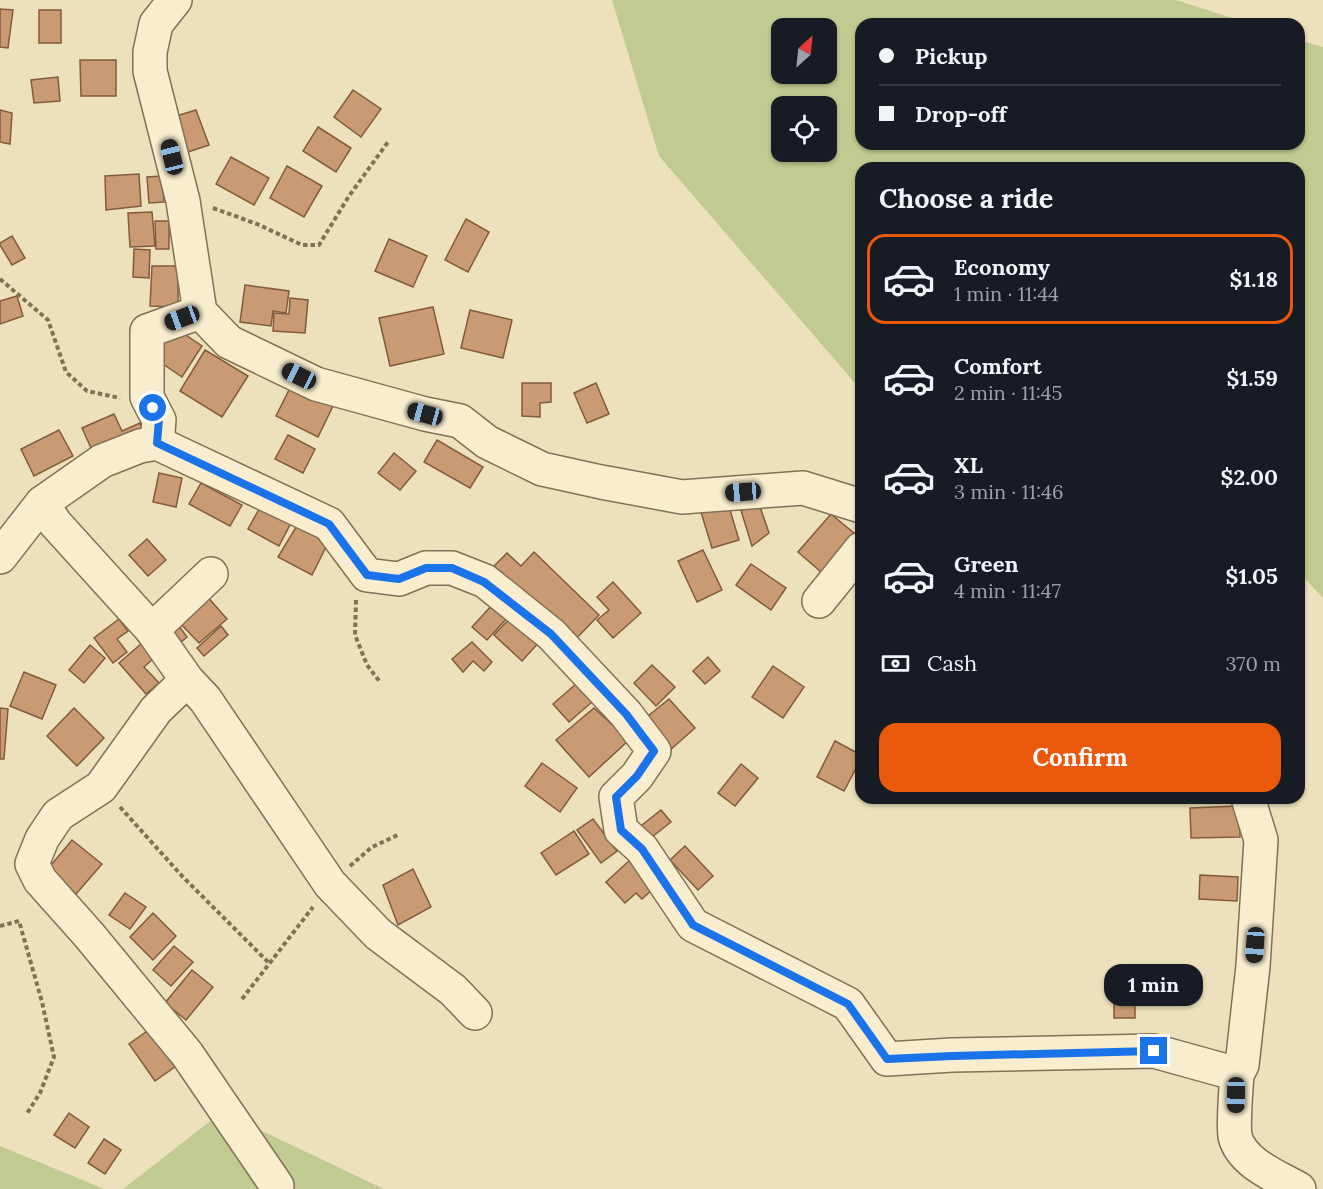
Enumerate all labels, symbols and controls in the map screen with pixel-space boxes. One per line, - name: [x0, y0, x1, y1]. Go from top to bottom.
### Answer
- north arrow: [771, 18, 837, 84]
- map controls: [771, 18, 837, 162]
- text: Pickup: [915, 42, 988, 70]
- button: locate: [771, 96, 837, 162]
- text: Drop-off: [915, 100, 1007, 128]
- car: [159, 137, 185, 177]
- text: Choose a ride: [879, 181, 1053, 215]
- icon: car: [882, 252, 936, 306]
- text: Economy: [954, 253, 1050, 281]
- text: $1.18: [1229, 265, 1278, 293]
- text: 1 min · 11:44: [954, 281, 1059, 306]
- car: [162, 303, 202, 333]
- icon: car: [882, 351, 936, 405]
- text: Comfort: [954, 352, 1042, 380]
- car: [279, 360, 319, 392]
- text: $1.59: [1226, 364, 1278, 392]
- text: 2 min · 11:45: [954, 380, 1062, 405]
- route start: [139, 394, 166, 421]
- car: [405, 401, 445, 427]
- icon: car: [882, 450, 936, 504]
- text: XL: [954, 451, 983, 479]
- text: $2.00: [1221, 463, 1278, 491]
- text: 3 min · 11:46: [954, 479, 1064, 504]
- car: [724, 482, 762, 502]
- icon: car: [882, 549, 936, 603]
- text: Green: [954, 550, 1019, 578]
- text: $1.05: [1225, 562, 1278, 590]
- text: 4 min · 11:47: [954, 578, 1061, 603]
- icon: cash: [879, 647, 912, 680]
- text: Cash: [927, 649, 977, 677]
- text: 370 m: [1226, 651, 1281, 676]
- button: Confirm: [879, 723, 1281, 792]
- car: [1245, 926, 1265, 964]
- callout: 1 min: [1104, 964, 1204, 1006]
- text: 1 min: [1128, 972, 1179, 997]
- route end: [1140, 1037, 1167, 1064]
- car: [1227, 1077, 1245, 1113]

